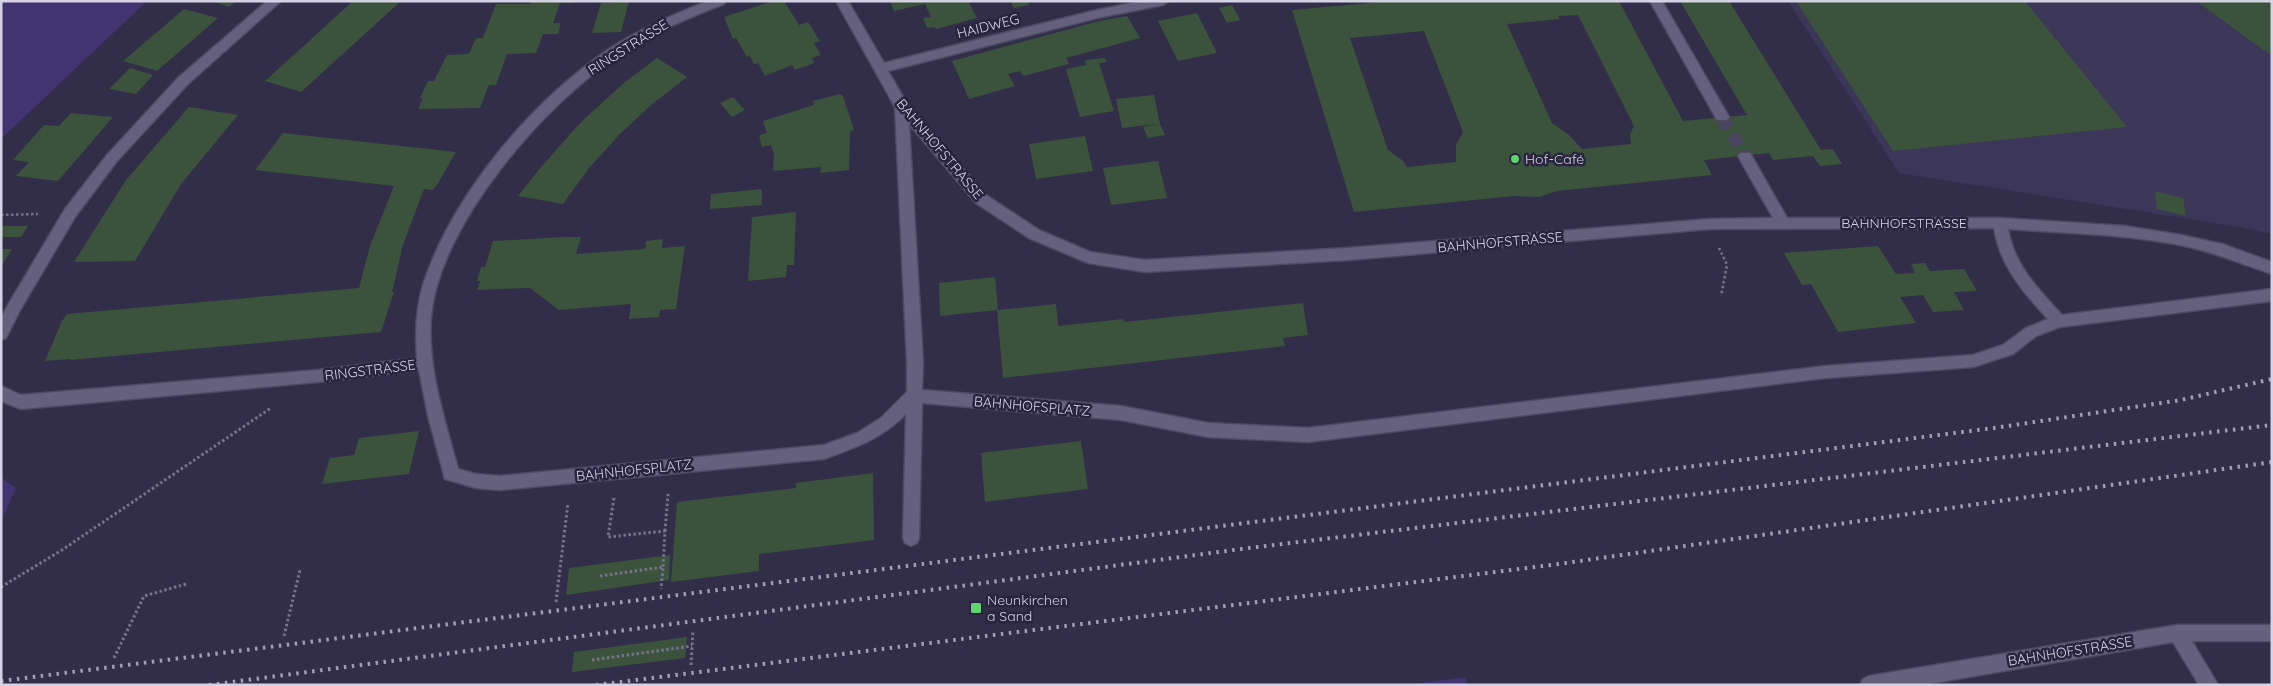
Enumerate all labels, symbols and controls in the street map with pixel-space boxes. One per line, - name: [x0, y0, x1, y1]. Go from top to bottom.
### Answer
- street label: HAIDWEG: [955, 10, 1021, 42]
- street label: RINGSTRASSE: [585, 15, 671, 79]
- street label: BAHNHOFSTRASSE: [893, 95, 987, 203]
- place label: Hof-Café: [1525, 150, 1584, 168]
- marker: Hof-Café: [1509, 153, 1521, 165]
- street label: BAHNHOFSTRASSE: [1841, 214, 1967, 232]
- street label: BAHNHOFSTRASSE: [1437, 228, 1563, 256]
- street label: RINGSTRASSE: [324, 356, 416, 384]
- street label: BAHNHOFSPLATZ: [973, 392, 1091, 420]
- street label: BAHNHOFSPLATZ: [575, 455, 693, 485]
- place label: Neunkirchen a Sand: [987, 591, 1068, 625]
- marker: Neunkirchen a Sand: [969, 601, 983, 615]
- street label: BAHNHOFSTRASSE: [2007, 632, 2133, 670]

